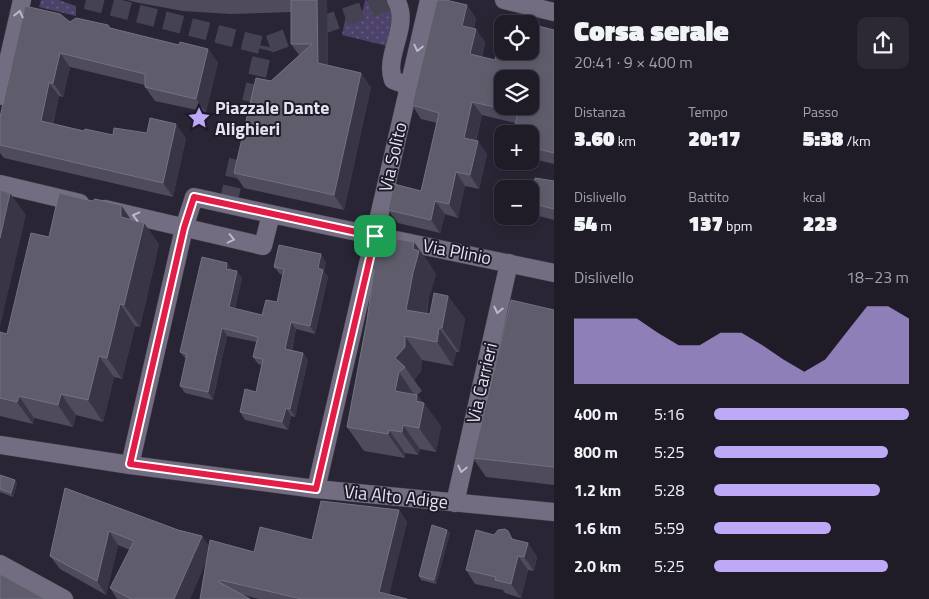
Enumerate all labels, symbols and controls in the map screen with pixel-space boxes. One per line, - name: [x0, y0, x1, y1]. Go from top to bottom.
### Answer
- one-way arrow: [13, 9, 24, 18]
- text: Corsa serale: [574, 9, 729, 52]
- map controls: [494, 15, 539, 225]
- button: locate: [494, 15, 539, 60]
- button: share: [857, 17, 909, 69]
- one-way arrow: [413, 43, 424, 52]
- text: 20:41 · 9 × 400 m: [574, 50, 693, 74]
- button: layers: [494, 70, 539, 115]
- place label: Piazzale Dante Alighieri: [215, 94, 329, 142]
- text: Distanza: [574, 101, 625, 122]
- text: Tempo: [688, 101, 728, 122]
- text: Passo: [803, 101, 838, 122]
- place icon: Piazzale Dante Alighieri: [186, 105, 212, 131]
- street label: Via Solìto: [371, 119, 414, 194]
- text: 3.60: [574, 122, 615, 154]
- text: 20:17: [688, 122, 741, 154]
- text: 5:38: [803, 122, 843, 154]
- button: +: [494, 125, 539, 170]
- text: km: [615, 130, 636, 151]
- text: /km: [843, 130, 871, 151]
- button: −: [494, 180, 539, 225]
- text: Dislivello: [574, 186, 626, 207]
- text: Battito: [688, 186, 729, 207]
- text: kcal: [803, 186, 826, 207]
- text: 54: [574, 207, 597, 239]
- text: 137: [688, 207, 723, 239]
- text: 223: [803, 207, 837, 239]
- one-way arrow: [132, 211, 141, 222]
- pin: [354, 215, 396, 257]
- text: m: [597, 215, 612, 236]
- text: bpm: [723, 215, 753, 236]
- icon: arrive: [361, 222, 389, 250]
- street label: Via Plinio: [421, 232, 494, 271]
- one-way arrow: [227, 233, 236, 244]
- text: Dislivello: [574, 265, 634, 289]
- text: 18–23 m: [846, 265, 909, 289]
- one-way arrow: [493, 306, 504, 315]
- street label: Via Carrieri: [459, 340, 504, 426]
- text: 400 m: [574, 402, 618, 426]
- text: 5:16: [654, 402, 684, 426]
- text: 800 m: [574, 440, 618, 464]
- text: 5:25: [654, 440, 684, 464]
- one-way arrow: [457, 464, 468, 473]
- street label: Via Alto Adige: [343, 478, 449, 515]
- text: 1.2 km: [574, 478, 621, 502]
- text: 5:28: [654, 478, 684, 502]
- text: 1.6 km: [574, 516, 621, 540]
- text: 5:59: [654, 516, 684, 540]
- text: 2.0 km: [574, 554, 621, 578]
- text: 5:25: [654, 554, 684, 578]

